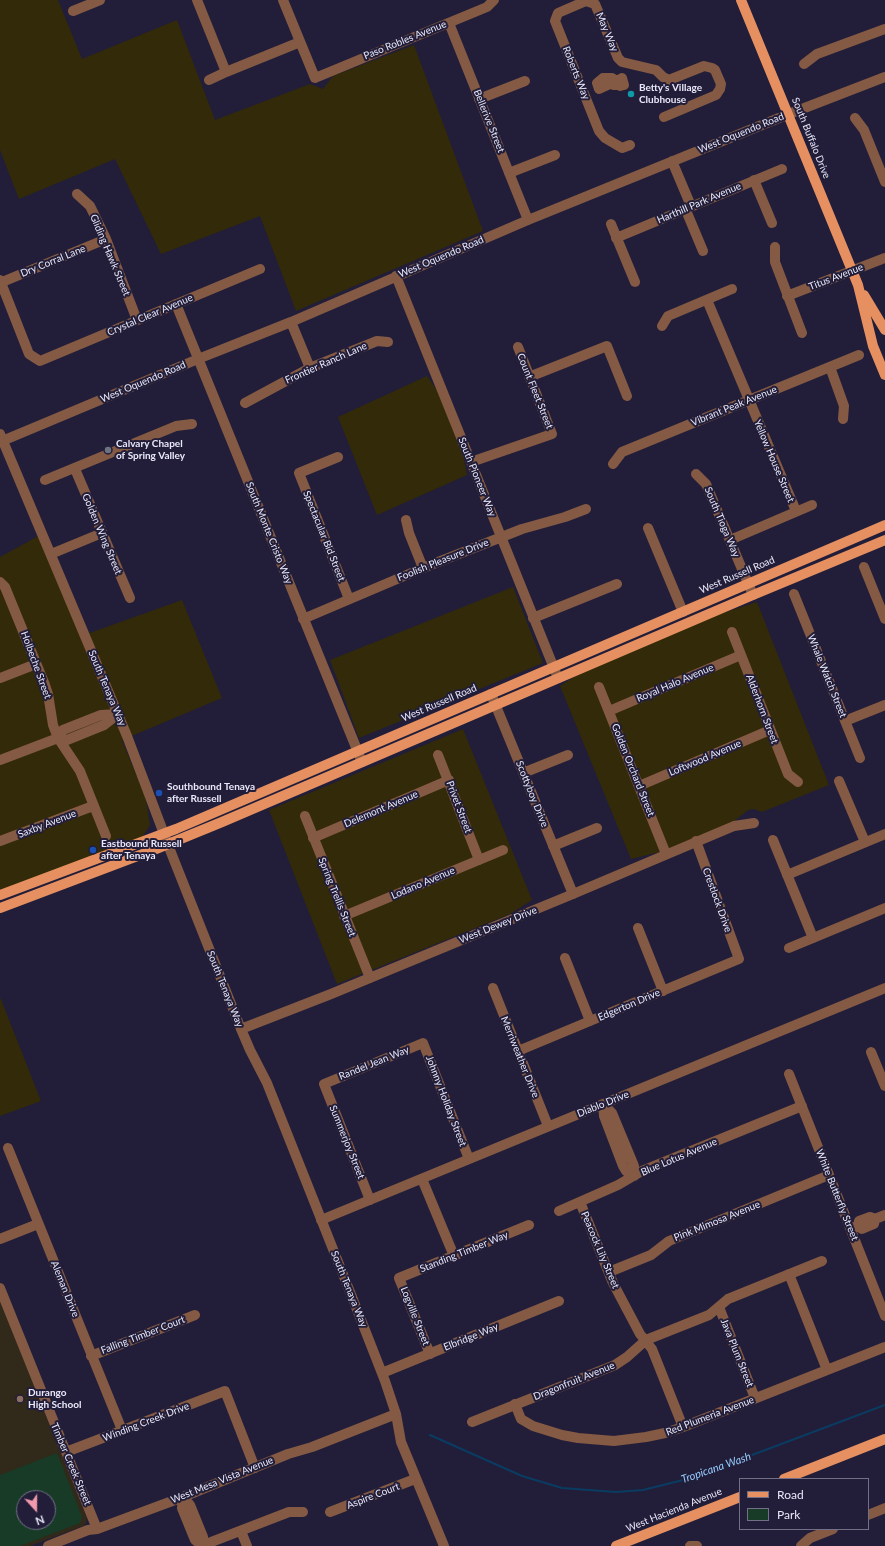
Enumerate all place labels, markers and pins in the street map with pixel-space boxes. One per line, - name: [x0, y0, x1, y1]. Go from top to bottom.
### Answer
- place label: Betty's Village Clubhouse: [639, 82, 702, 106]
- marker: Betty's Village Clubhouse: [626, 89, 636, 99]
- place label: Calvary Chapel of Spring Valley: [116, 438, 185, 462]
- marker: Calvary Chapel of Spring Valley: [103, 445, 113, 455]
- place label: Southbound Tenaya after Russell: [167, 781, 255, 804]
- marker: Southbound Tenaya after Russell: [154, 788, 164, 798]
- place label: Eastbound Russell after Tenaya: [101, 838, 182, 862]
- marker: Eastbound Russell after Tenaya: [88, 845, 98, 855]
- place label: Durango High School: [28, 1387, 81, 1410]
- marker: Durango High School: [15, 1394, 25, 1404]

